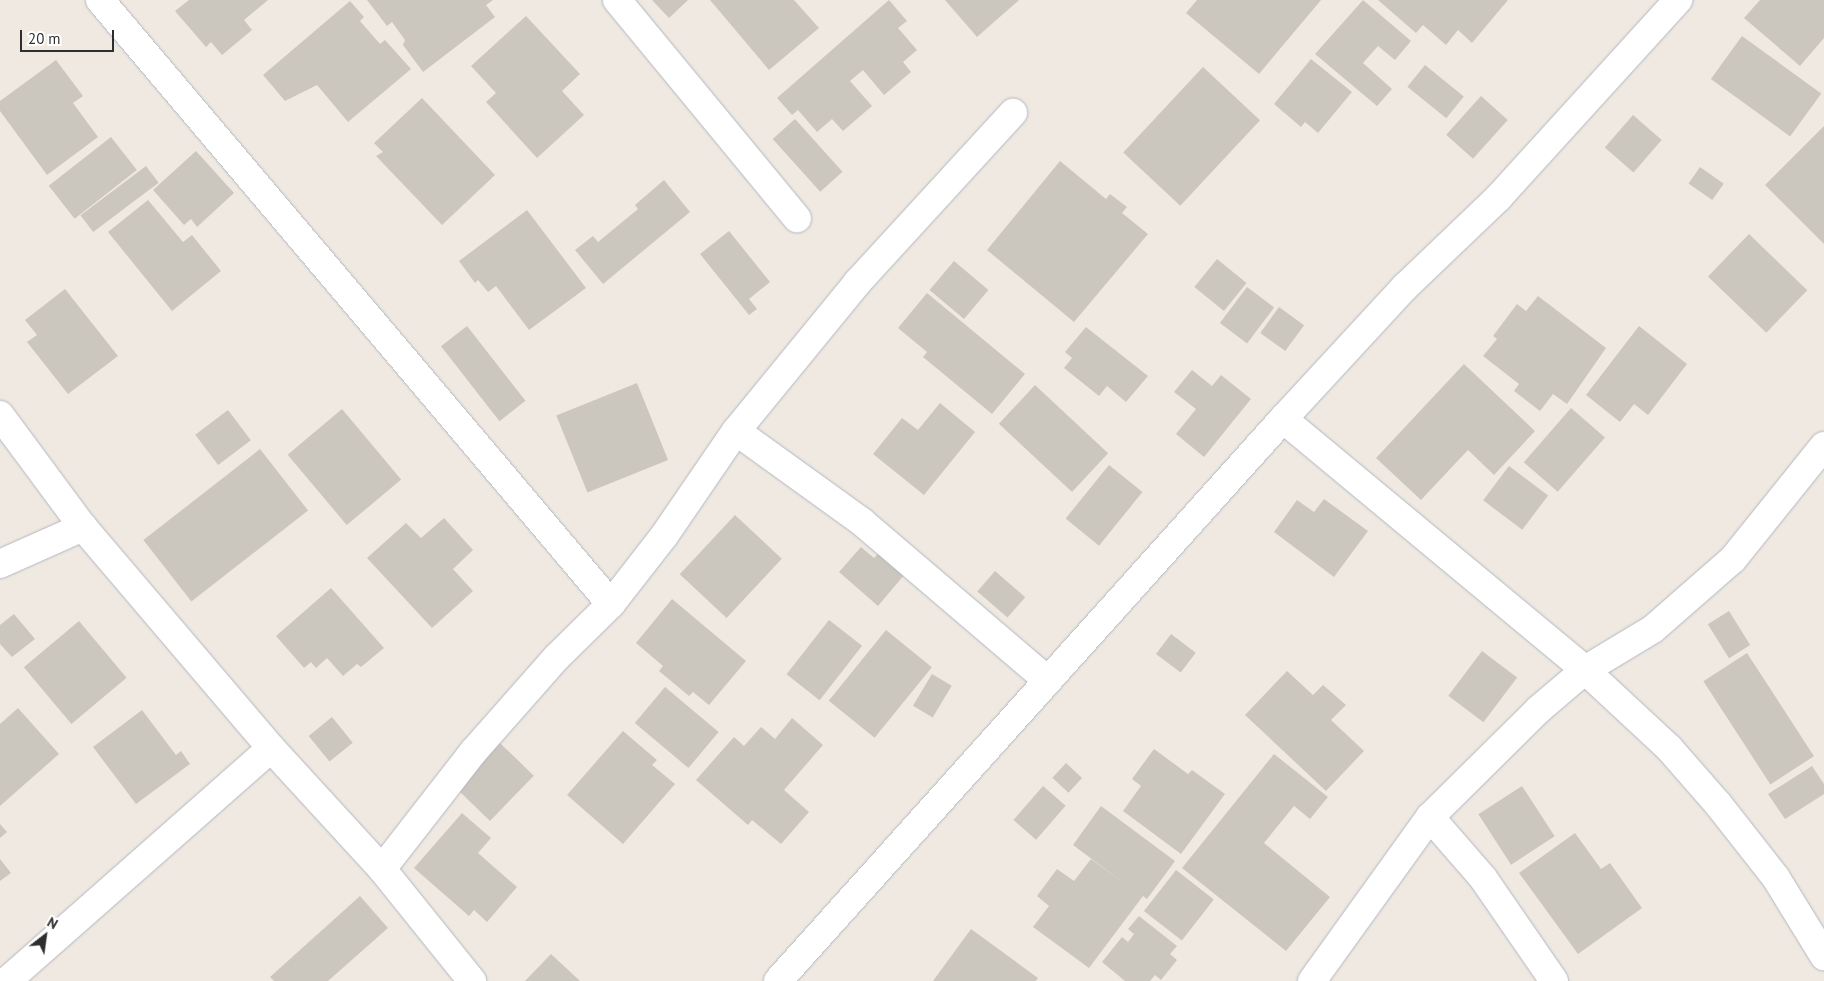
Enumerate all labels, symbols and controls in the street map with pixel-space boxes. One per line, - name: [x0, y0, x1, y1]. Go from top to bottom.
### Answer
- scale bar: [22, 20, 116, 52]
- text: 20 m: [28, 29, 61, 48]
- north arrow: [20, 911, 70, 961]
- text: N: [44, 913, 61, 933]

